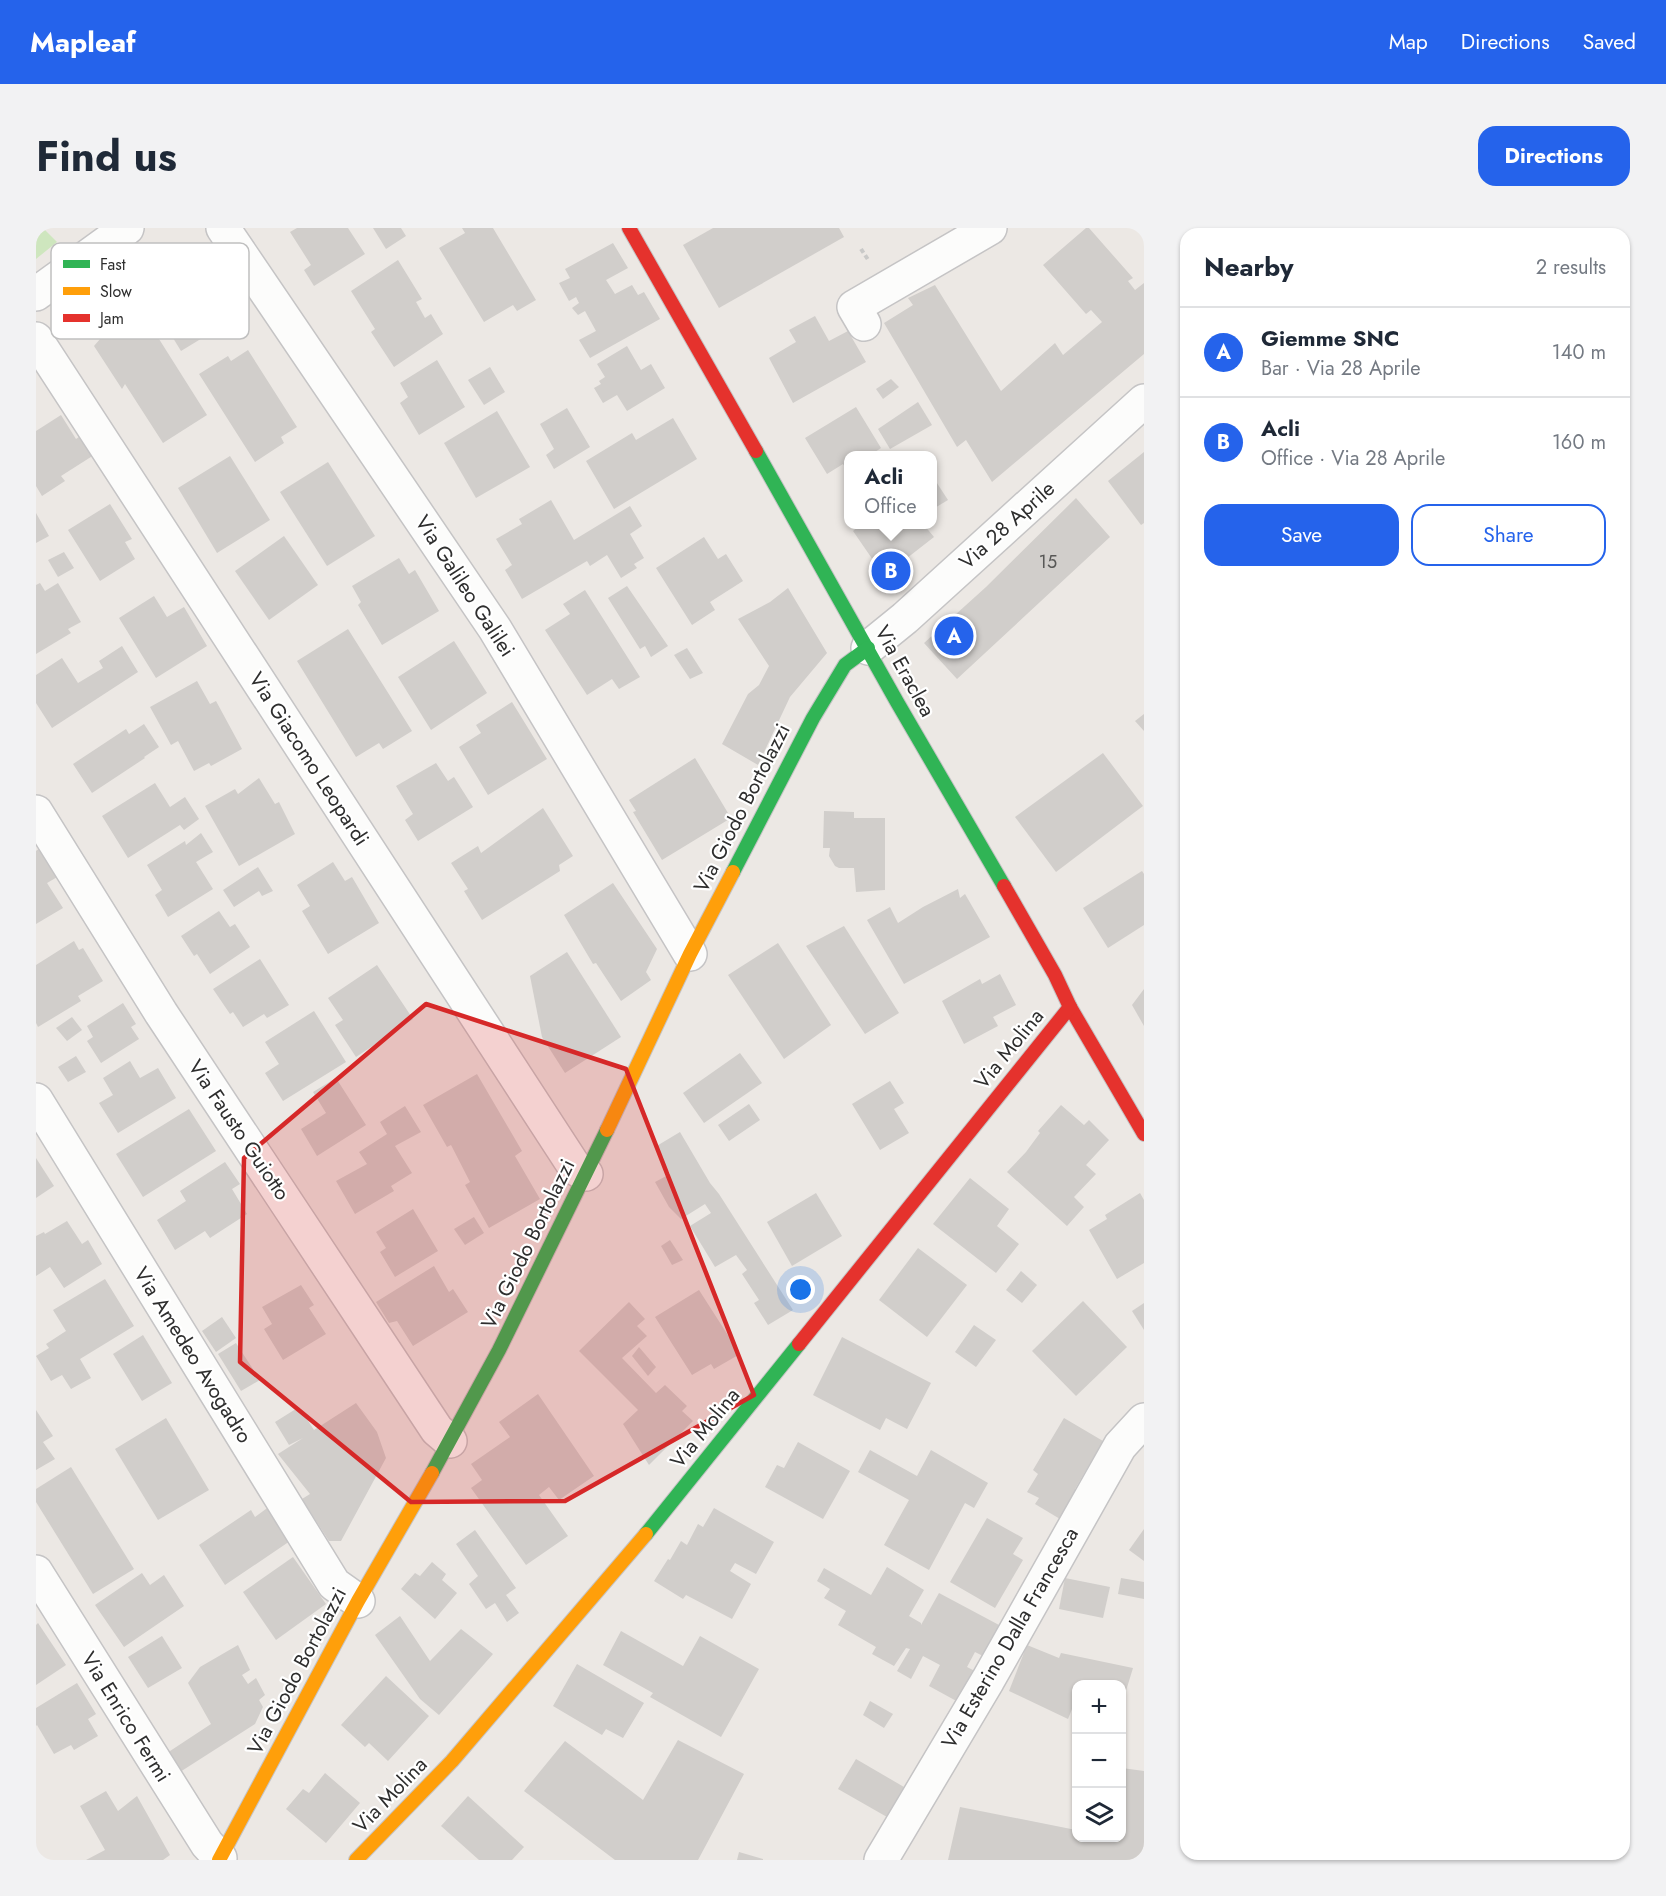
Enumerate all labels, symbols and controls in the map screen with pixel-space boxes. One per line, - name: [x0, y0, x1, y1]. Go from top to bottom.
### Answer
- text: Mapleaf: [30, 22, 136, 63]
- text: Map: [1389, 27, 1428, 57]
- text: Directions: [1461, 27, 1550, 57]
- text: Saved: [1583, 27, 1636, 57]
- text: Find us: [36, 126, 177, 187]
- button: Directions: [1478, 126, 1630, 186]
- legend: [51, 243, 249, 339]
- text: Nearby: [1204, 248, 1293, 286]
- text: Fast: [100, 253, 126, 276]
- text: 2 results: [1536, 253, 1606, 282]
- text: Slow: [100, 280, 132, 303]
- text: Jam: [98, 307, 124, 330]
- text: Giemme SNC: [1261, 322, 1400, 354]
- text: A: [1216, 338, 1231, 367]
- text: 140 m: [1552, 338, 1606, 367]
- text: Bar · Via 28 Aprile: [1261, 354, 1421, 383]
- text: Acli: [1261, 412, 1300, 444]
- text: B: [1217, 428, 1230, 457]
- text: 160 m: [1552, 428, 1606, 457]
- text: Office · Via 28 Aprile: [1261, 444, 1445, 473]
- popup: [844, 451, 937, 529]
- text: Acli: [864, 460, 903, 492]
- street label: Via 28 Aprile: [953, 474, 1062, 576]
- text: Office: [864, 492, 917, 521]
- button: Save: [1204, 504, 1399, 566]
- button: Share: [1411, 504, 1606, 566]
- street label: Via Galileo Galilei: [408, 509, 522, 663]
- pin: B: [872, 548, 910, 594]
- house number: 15: [1039, 549, 1057, 575]
- pin: A: [934, 614, 974, 658]
- street label: Via Eraclea: [868, 620, 942, 722]
- street label: Via Giacomo Leopardi: [242, 666, 376, 852]
- street label: Via Giodo Bortolazzi: [686, 718, 798, 898]
- street label: Via Molina: [967, 1002, 1051, 1096]
- street label: Via Fausto Guiotto: [181, 1054, 297, 1206]
- street label: Via Giodo Bortolazzi: [474, 1154, 582, 1334]
- street label: Via Amedeo Avogadro: [127, 1261, 259, 1449]
- your location: [786, 1275, 815, 1304]
- street label: Via Molina: [663, 1381, 747, 1475]
- street label: Via Esterino Dalla Francesca: [934, 1522, 1086, 1754]
- street label: Via Giodo Bortolazzi: [240, 1582, 354, 1760]
- street label: Via Enrico Fermi: [74, 1646, 178, 1788]
- map controls: [1072, 1680, 1126, 1842]
- button: +: [1072, 1680, 1126, 1734]
- button: −: [1072, 1734, 1126, 1788]
- street label: Via Molina: [346, 1750, 434, 1840]
- button: layers: [1072, 1788, 1126, 1842]

